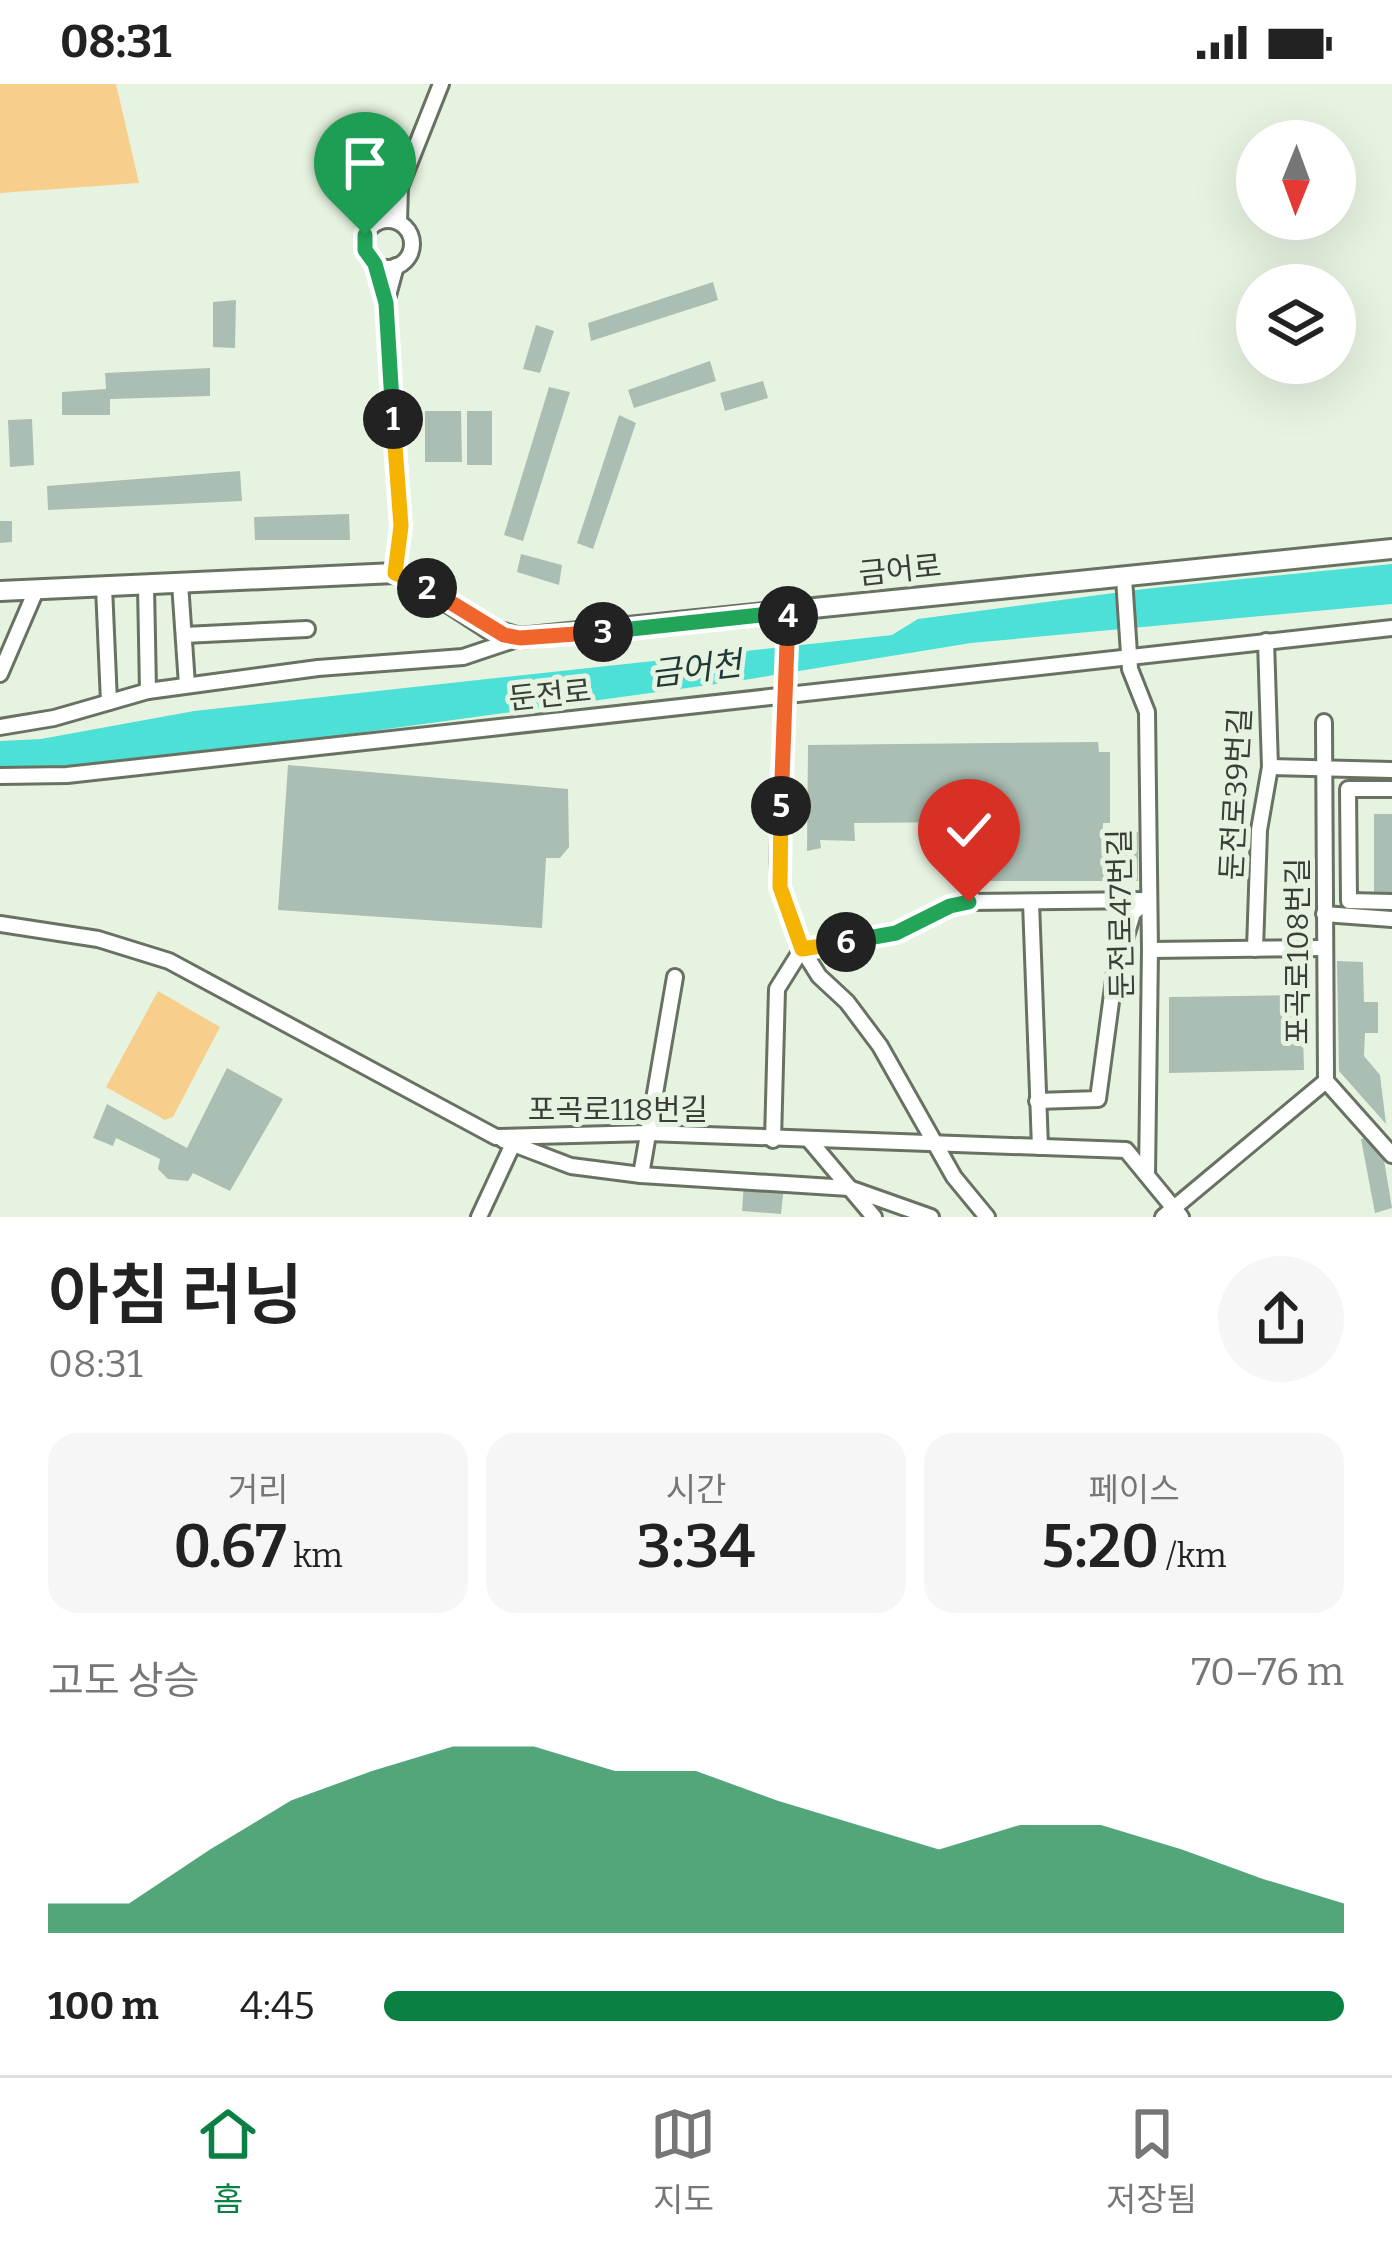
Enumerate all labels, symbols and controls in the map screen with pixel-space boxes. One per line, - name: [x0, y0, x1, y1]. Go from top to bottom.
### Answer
- text: 08:31: [60, 15, 172, 69]
- pin: [314, 112, 416, 235]
- north arrow: [1236, 120, 1356, 240]
- map controls: [1236, 120, 1356, 384]
- icon: arrive: [332, 130, 398, 196]
- button: layers: [1236, 264, 1356, 384]
- pin: 1: [363, 389, 423, 449]
- text: 1: [386, 399, 400, 439]
- street label: 금어로: [857, 548, 943, 592]
- pin: 2: [397, 558, 457, 618]
- text: 2: [418, 568, 436, 608]
- pin: 4: [758, 586, 818, 646]
- text: 4: [778, 596, 798, 636]
- pin: 3: [573, 602, 633, 662]
- text: 3: [593, 612, 613, 652]
- water label: 금어천: [648, 643, 747, 694]
- street label: 둔전로: [507, 673, 593, 717]
- street label: 둔전로39번길: [1214, 707, 1258, 881]
- pin: 5: [751, 776, 811, 836]
- pin: [918, 779, 1020, 902]
- text: 5: [772, 786, 790, 826]
- icon: check: [936, 797, 1002, 863]
- street label: 둔전로47번길: [1102, 829, 1140, 999]
- street label: 포곡로108번길: [1280, 857, 1316, 1045]
- pin: 6: [816, 912, 876, 972]
- text: 6: [836, 922, 856, 962]
- street label: 포곡로118번길: [528, 1092, 708, 1128]
- text: 아침 러닝: [48, 1256, 303, 1335]
- button: share: [1218, 1256, 1344, 1382]
- text: 08:31: [48, 1341, 143, 1387]
- text: 거리: [228, 1470, 288, 1510]
- text: 시간: [666, 1470, 726, 1510]
- text: 페이스: [1088, 1470, 1180, 1510]
- text: 0.67: [173, 1511, 287, 1583]
- text: 3:34: [637, 1511, 755, 1583]
- text: 5:20: [1042, 1511, 1159, 1583]
- text: km: [287, 1536, 343, 1576]
- text: /km: [1159, 1536, 1226, 1576]
- text: 70–76 m: [1191, 1649, 1344, 1695]
- text: 고도 상승: [48, 1658, 199, 1704]
- text: 100 m: [48, 1983, 159, 2029]
- text: 4:45: [240, 1983, 315, 2029]
- tab: 홈: [195, 2101, 261, 2221]
- tab: 지도: [650, 2101, 716, 2221]
- tab: 저장됨: [1106, 2101, 1197, 2221]

